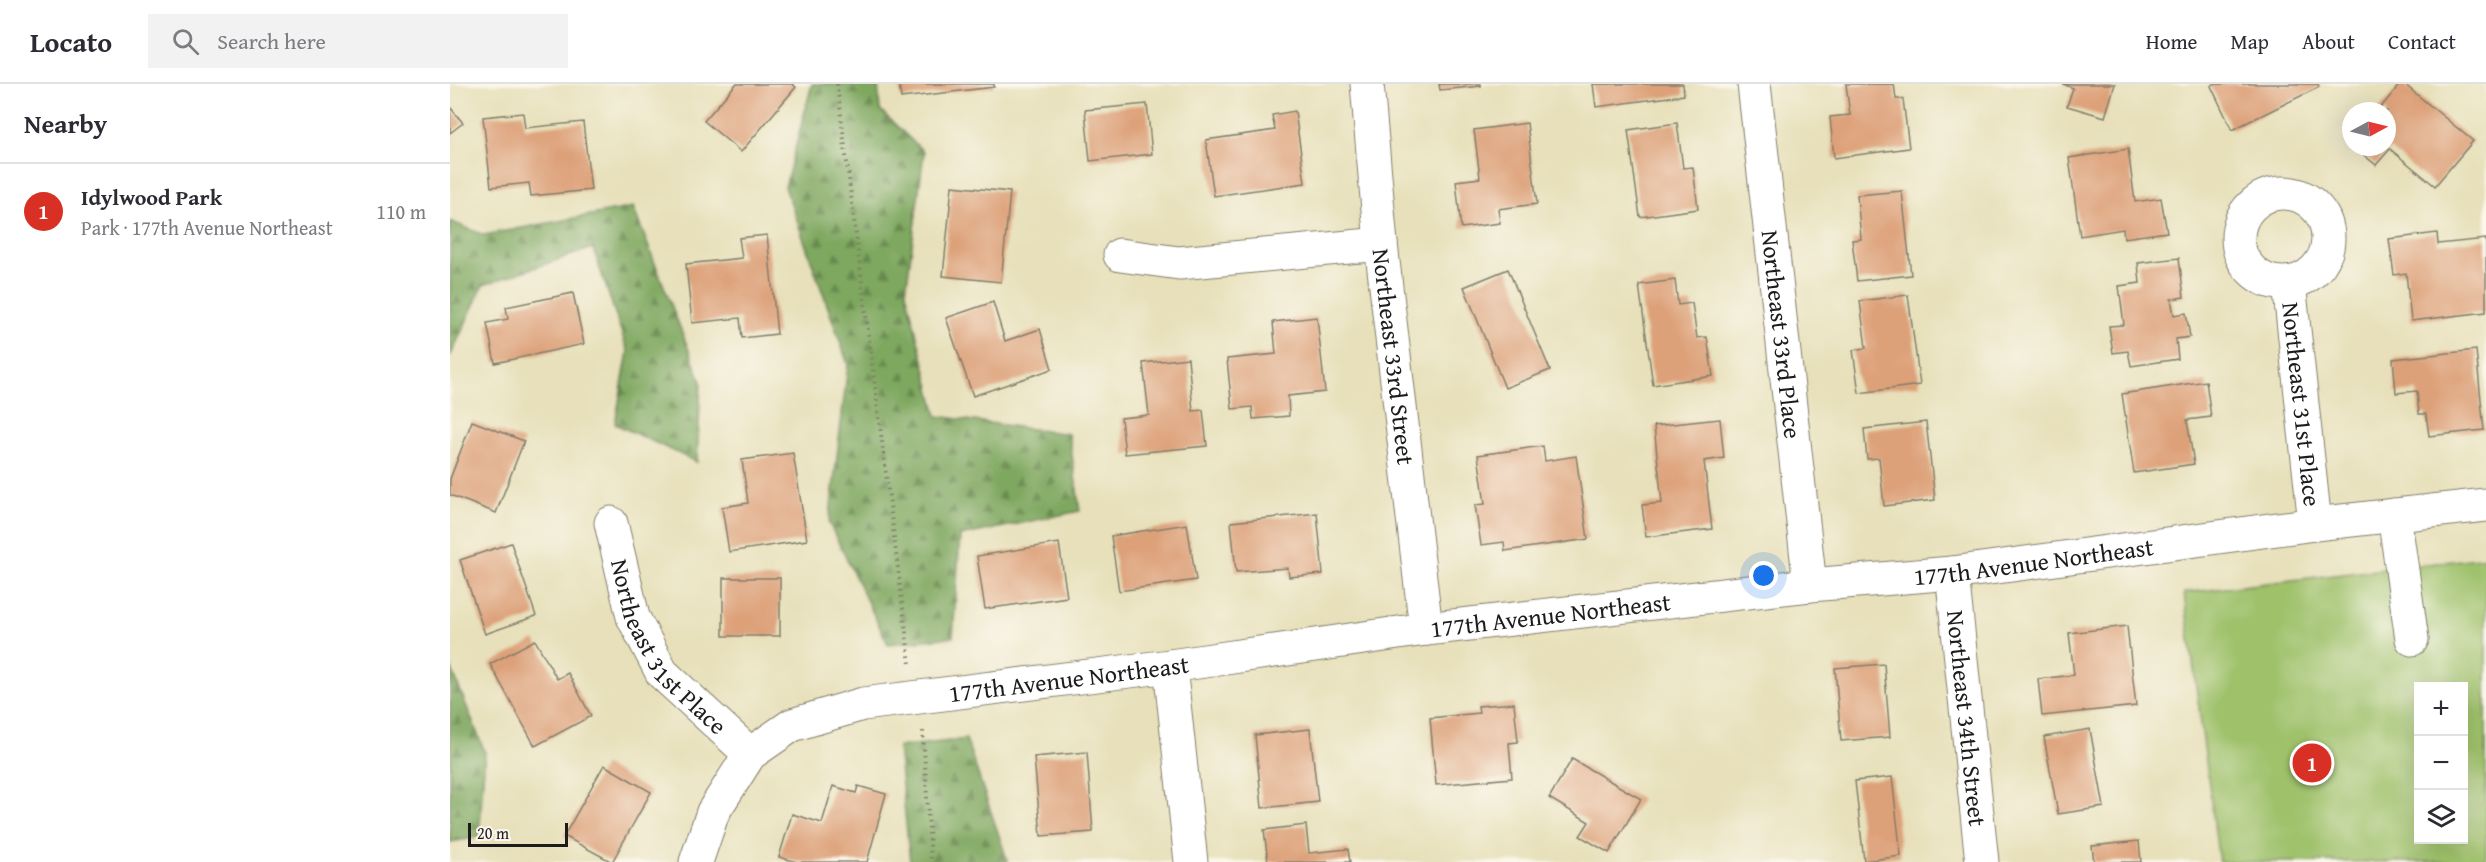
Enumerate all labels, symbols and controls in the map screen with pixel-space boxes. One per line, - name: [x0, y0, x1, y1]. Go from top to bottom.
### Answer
- search box: [148, 14, 568, 68]
- text: Locato: [30, 21, 112, 62]
- icon: search: [169, 25, 202, 58]
- text: Search here: [217, 25, 326, 57]
- text: Home: [2146, 26, 2197, 57]
- text: Map: [2230, 26, 2269, 57]
- text: About: [2302, 26, 2355, 57]
- text: Contact: [2388, 26, 2456, 57]
- north arrow: [2342, 102, 2396, 156]
- text: Nearby: [24, 104, 107, 143]
- text: Idylwood Park: [81, 181, 222, 213]
- text: 1: [38, 197, 49, 226]
- text: 110 m: [376, 197, 426, 226]
- text: Park · 177th Avenue Northeast: [81, 213, 333, 242]
- street label: Northeast 33rd Place: [1753, 228, 1811, 441]
- street label: Northeast 33rd Street: [1364, 247, 1424, 467]
- street label: Northeast 31st Place: [2274, 300, 2330, 508]
- street label: 177th Avenue Northeast: [1912, 528, 2156, 594]
- street label: Northeast 31st Place: [602, 555, 735, 742]
- your location: [1749, 561, 1778, 590]
- street label: 177th Avenue Northeast: [1429, 584, 1673, 646]
- street label: Northeast 34th Street: [1938, 609, 1996, 828]
- street label: 177th Avenue Northeast: [947, 646, 1192, 711]
- map controls: [2414, 682, 2468, 844]
- button: +: [2414, 682, 2468, 736]
- button: −: [2414, 736, 2468, 790]
- pin: 1: [2292, 740, 2332, 786]
- button: layers: [2414, 790, 2468, 844]
- scale bar: [468, 820, 568, 848]
- text: 20 m: [477, 821, 509, 845]

